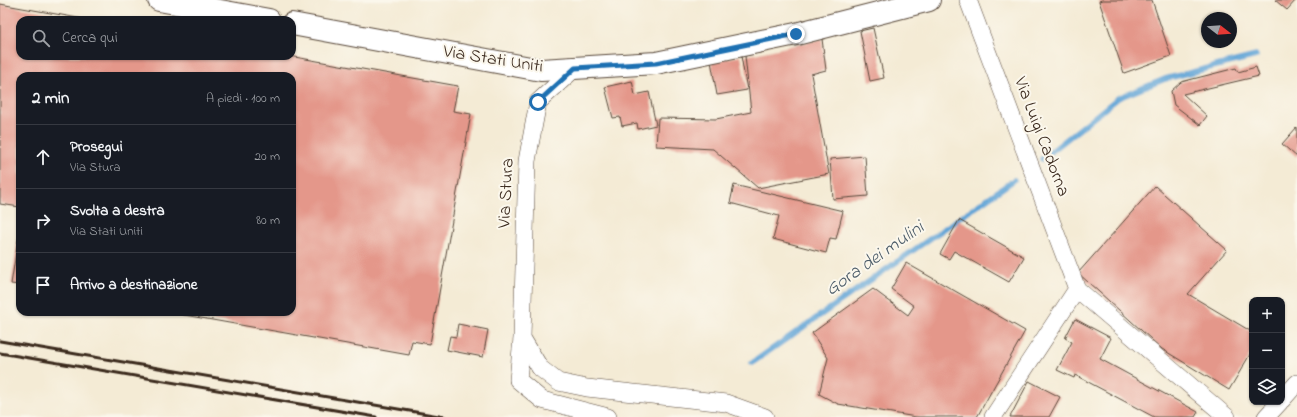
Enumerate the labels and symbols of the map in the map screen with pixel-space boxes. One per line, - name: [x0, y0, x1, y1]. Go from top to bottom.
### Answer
- north arrow: [1201, 12, 1237, 48]
- route end: [787, 25, 805, 43]
- street label: Via Stati Uniti: [440, 39, 545, 81]
- street label: Via Luigi Cadorna: [1005, 73, 1076, 201]
- route start: [529, 93, 547, 111]
- street label: Via Stura: [492, 157, 522, 230]
- water label: Gora dei mulini: [820, 214, 931, 303]

